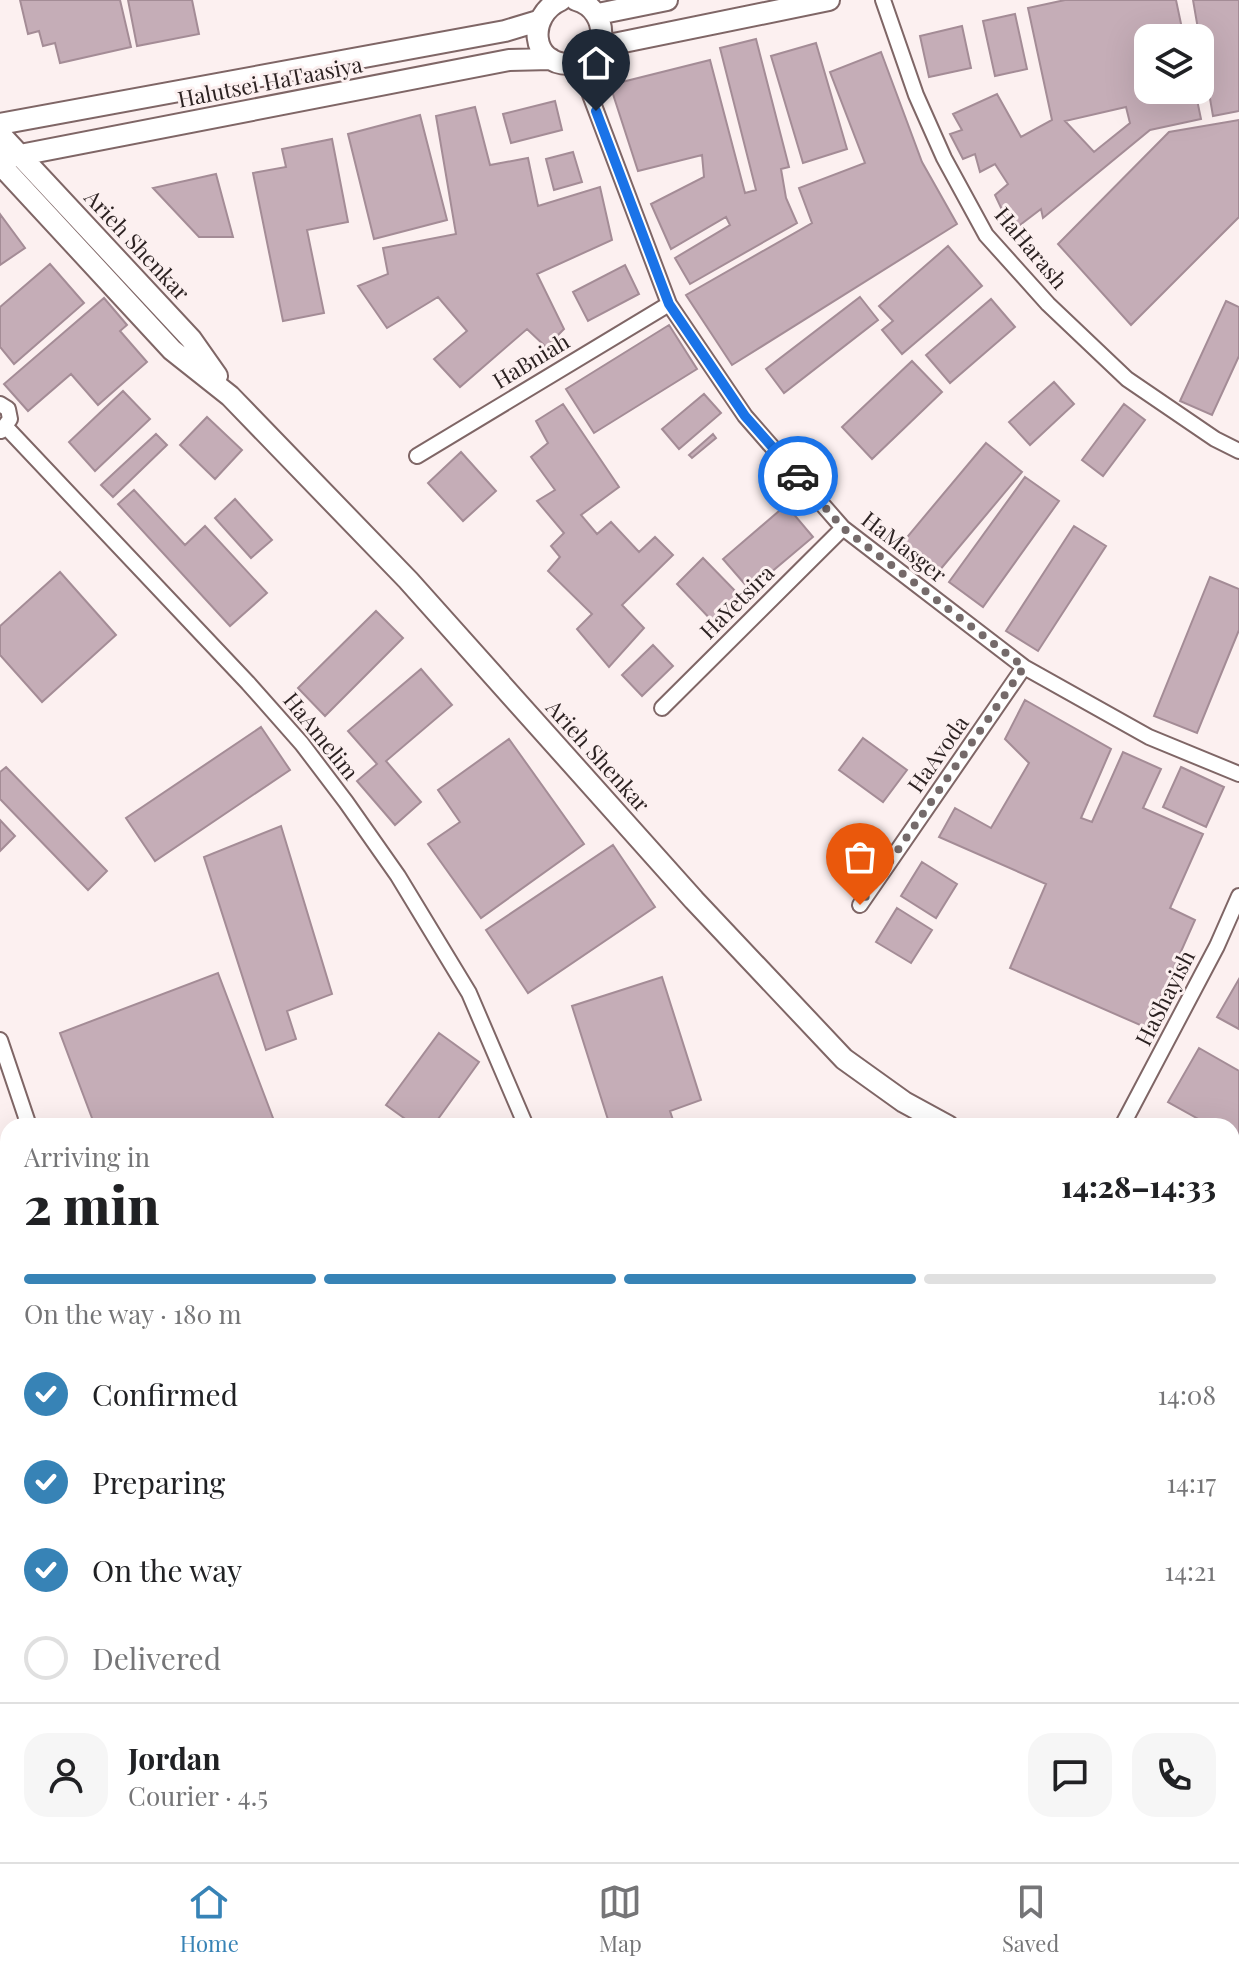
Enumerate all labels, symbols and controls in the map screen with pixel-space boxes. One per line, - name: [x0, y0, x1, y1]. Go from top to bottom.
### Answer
- map controls: [1134, 24, 1214, 104]
- button: layers: [1134, 24, 1214, 104]
- pin: [562, 29, 630, 111]
- icon: home: [574, 41, 618, 85]
- street label: Halutsei HaTaasiya: [175, 48, 365, 114]
- street label: Arieh Shenkar: [78, 182, 197, 306]
- street label: HaHarash: [989, 200, 1075, 295]
- street label: HaBniah: [487, 325, 575, 395]
- courier: [758, 436, 838, 516]
- icon: car: [776, 454, 820, 498]
- street label: HaMasger: [856, 504, 953, 589]
- street label: HaYetsira: [693, 558, 780, 645]
- street label: HaAmelim: [277, 685, 367, 786]
- street label: Arieh Shenkar: [540, 692, 657, 818]
- street label: HaAvoda: [900, 709, 975, 798]
- pin: [826, 823, 894, 905]
- icon: bag: [838, 835, 882, 879]
- street label: HaShayish: [1127, 945, 1201, 1050]
- text: Arriving in: [24, 1139, 150, 1174]
- text: 14:28–14:33: [1061, 1166, 1216, 1206]
- text: 2 min: [24, 1169, 159, 1238]
- text: On the way · 180 m: [24, 1296, 242, 1331]
- icon: check: [24, 1372, 68, 1416]
- text: Confirmed: [92, 1374, 238, 1414]
- text: 14:08: [1157, 1377, 1216, 1412]
- icon: check: [24, 1460, 68, 1504]
- text: Preparing: [92, 1462, 225, 1502]
- text: 14:17: [1166, 1465, 1216, 1500]
- icon: check: [24, 1548, 68, 1592]
- text: On the way: [92, 1550, 242, 1590]
- text: 14:21: [1165, 1553, 1216, 1588]
- text: Delivered: [92, 1638, 221, 1678]
- button: person: [24, 1733, 108, 1817]
- button: chat: [1028, 1733, 1112, 1817]
- button: phone: [1132, 1733, 1216, 1817]
- text: Jordan: [128, 1738, 221, 1778]
- text: Courier · 4.5: [128, 1778, 268, 1813]
- tab: Home: [180, 1880, 239, 1958]
- tab: Map: [598, 1880, 642, 1958]
- tab: Saved: [1002, 1880, 1059, 1958]

